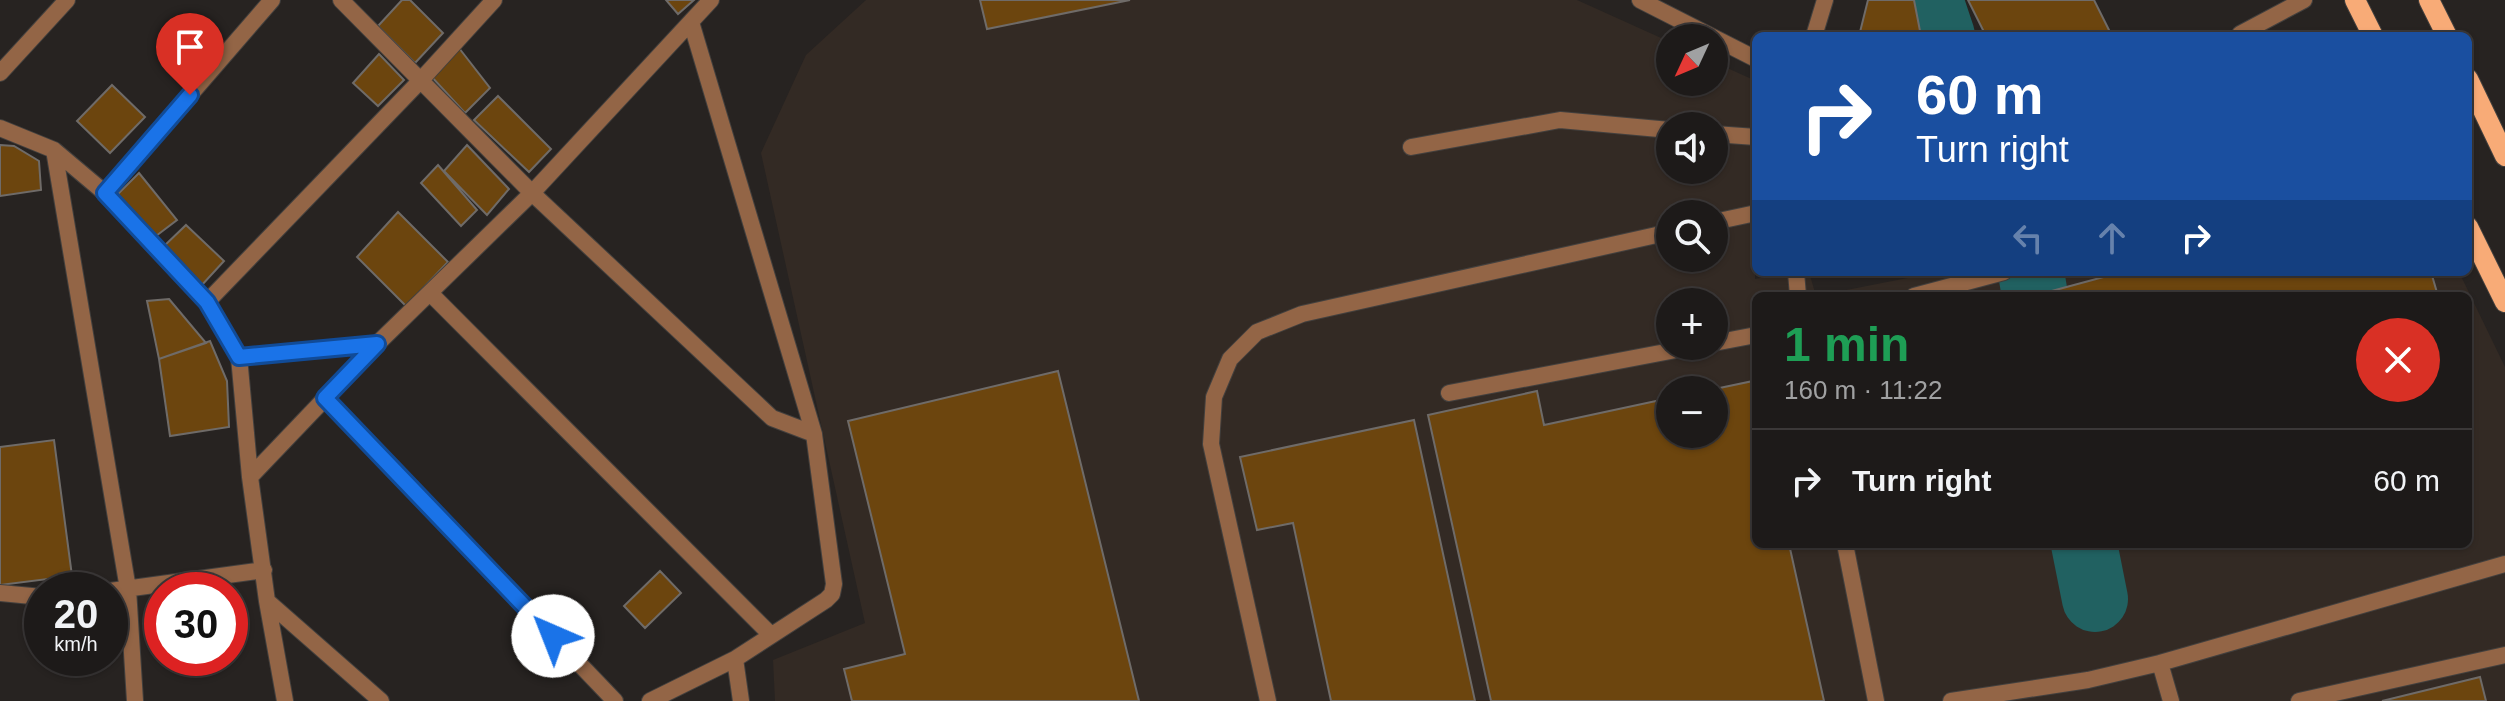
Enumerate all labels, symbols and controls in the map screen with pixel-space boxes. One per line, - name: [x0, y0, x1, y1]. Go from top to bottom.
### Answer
- pin: [156, 13, 224, 95]
- north arrow: [1656, 24, 1728, 96]
- map controls: [1656, 24, 1728, 448]
- icon: arrive: [168, 25, 212, 69]
- text: 60 m: [1916, 63, 2044, 126]
- icon: right: [1784, 64, 1888, 168]
- button: sound: [1656, 112, 1728, 184]
- text: Turn right: [1916, 129, 2069, 170]
- button: search: [1656, 200, 1728, 272]
- icon: left: [2006, 216, 2050, 260]
- icon: ahead: [2090, 216, 2134, 260]
- icon: right: [2174, 216, 2218, 260]
- button: +: [1656, 288, 1728, 360]
- text: 1 min: [1784, 318, 1909, 371]
- button: close: [2356, 318, 2440, 402]
- text: 160 m · 11:22: [1784, 375, 1943, 405]
- button: −: [1656, 376, 1728, 448]
- icon: right: [1784, 459, 1828, 503]
- text: Turn right: [1852, 464, 1991, 497]
- text: 60 m: [2373, 464, 2440, 497]
- speed limit sign: 30: [144, 572, 248, 676]
- text: 20: [54, 592, 98, 636]
- position arrow: [511, 594, 595, 678]
- text: km/h: [54, 633, 98, 655]

